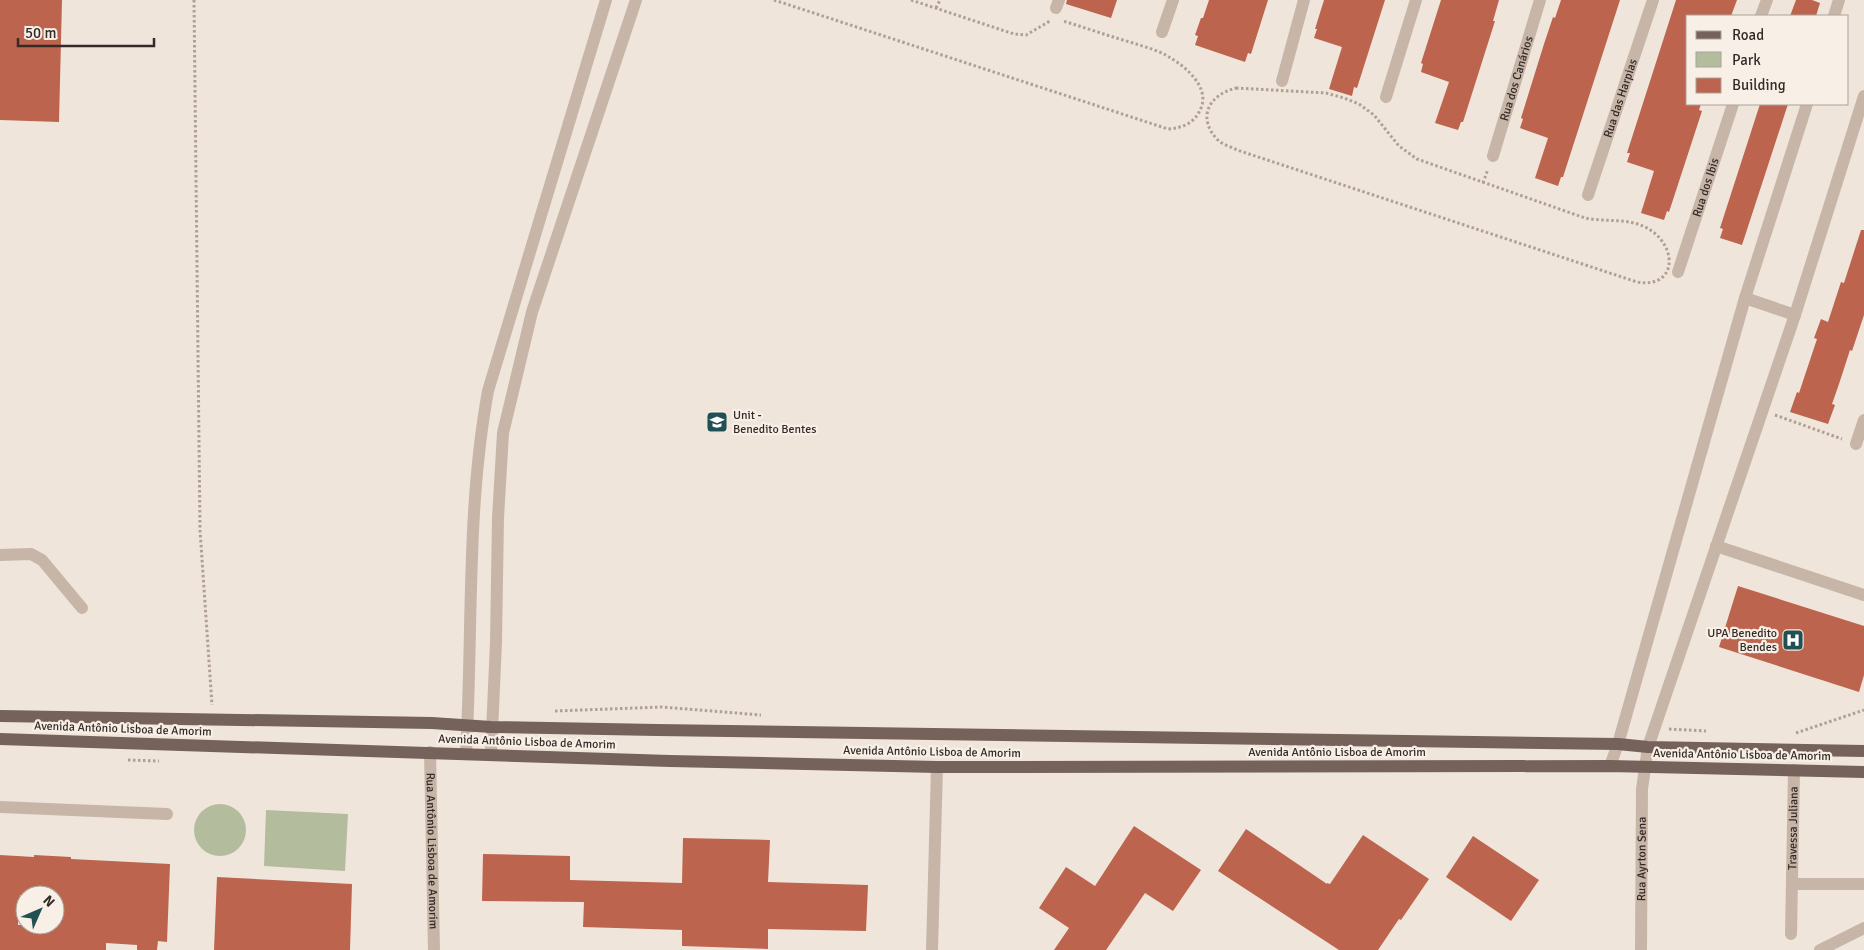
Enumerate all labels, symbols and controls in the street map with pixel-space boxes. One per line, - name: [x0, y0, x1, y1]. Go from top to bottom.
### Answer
- scale bar: [18, 15, 154, 47]
- legend: [1686, 15, 1849, 105]
- text: 50 m: [25, 24, 56, 42]
- text: Road: [1732, 26, 1764, 44]
- street label: Rua dos Canários: [1496, 34, 1536, 123]
- text: Park: [1732, 51, 1761, 69]
- street label: Rua das Harpias: [1600, 57, 1640, 140]
- text: Building: [1732, 76, 1786, 94]
- street label: Rua dos Ibis: [1689, 156, 1722, 219]
- place label: Unit - Benedito Bentes: [733, 408, 816, 437]
- school or university icon: Unit - Benedito Bentes: [705, 410, 729, 434]
- place label: UPA Benedito Bendes: [1707, 626, 1777, 655]
- hospital icon: UPA Benedito Bendes: [1781, 628, 1805, 652]
- street label: Avenida Antônio Lisboa de Amorim: [34, 718, 212, 740]
- street label: Avenida Antônio Lisboa de Amorim: [438, 731, 616, 753]
- street label: Avenida Antônio Lisboa de Amorim: [843, 743, 1021, 761]
- street label: Avenida Antônio Lisboa de Amorim: [1248, 745, 1426, 760]
- street label: Avenida Antônio Lisboa de Amorim: [1653, 746, 1831, 764]
- street label: Rua Antônio Lisboa de Amorim: [423, 772, 441, 930]
- street label: Travessa Juliana: [1785, 786, 1801, 870]
- street label: Rua Ayrton Sena: [1634, 817, 1649, 901]
- north arrow: [15, 885, 65, 935]
- text: N: [39, 892, 58, 911]

